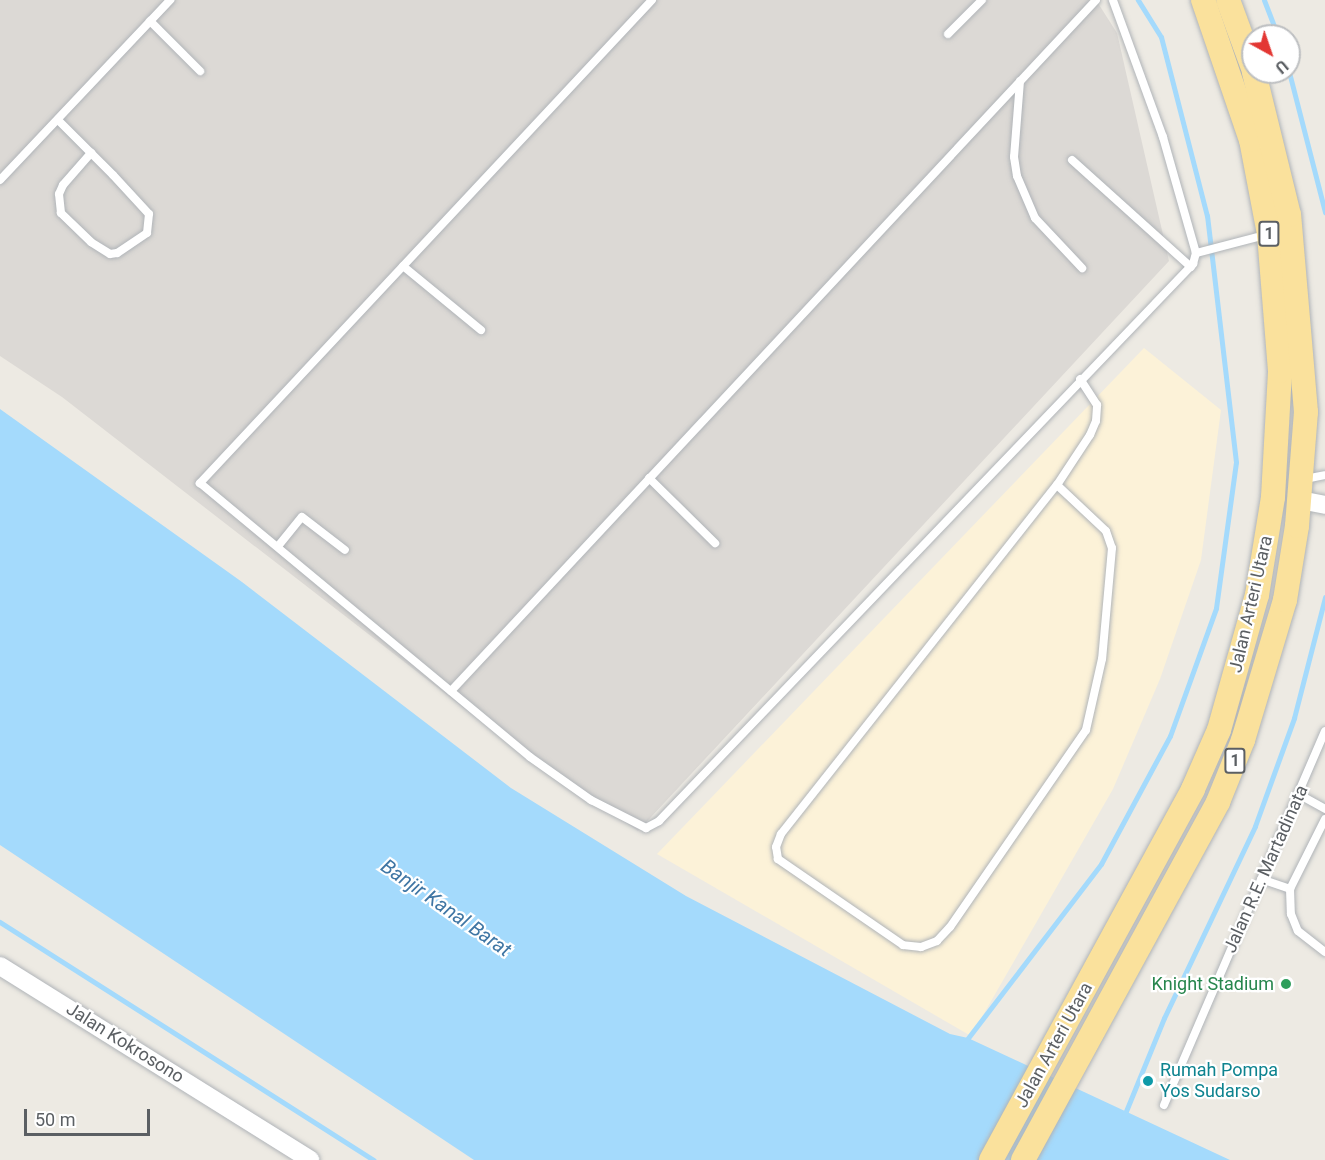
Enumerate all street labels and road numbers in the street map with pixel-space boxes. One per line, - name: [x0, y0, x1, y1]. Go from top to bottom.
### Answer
- road number: 1: [1257, 221, 1281, 247]
- street label: Jalan Arteri Utara: [1225, 533, 1277, 675]
- road number: 1: [1223, 748, 1247, 774]
- street label: Jalan R.E. Martadinata: [1219, 782, 1313, 956]
- street label: Jalan Arteri Utara: [1011, 979, 1097, 1111]
- street label: Jalan Kokrosono: [62, 998, 188, 1088]

